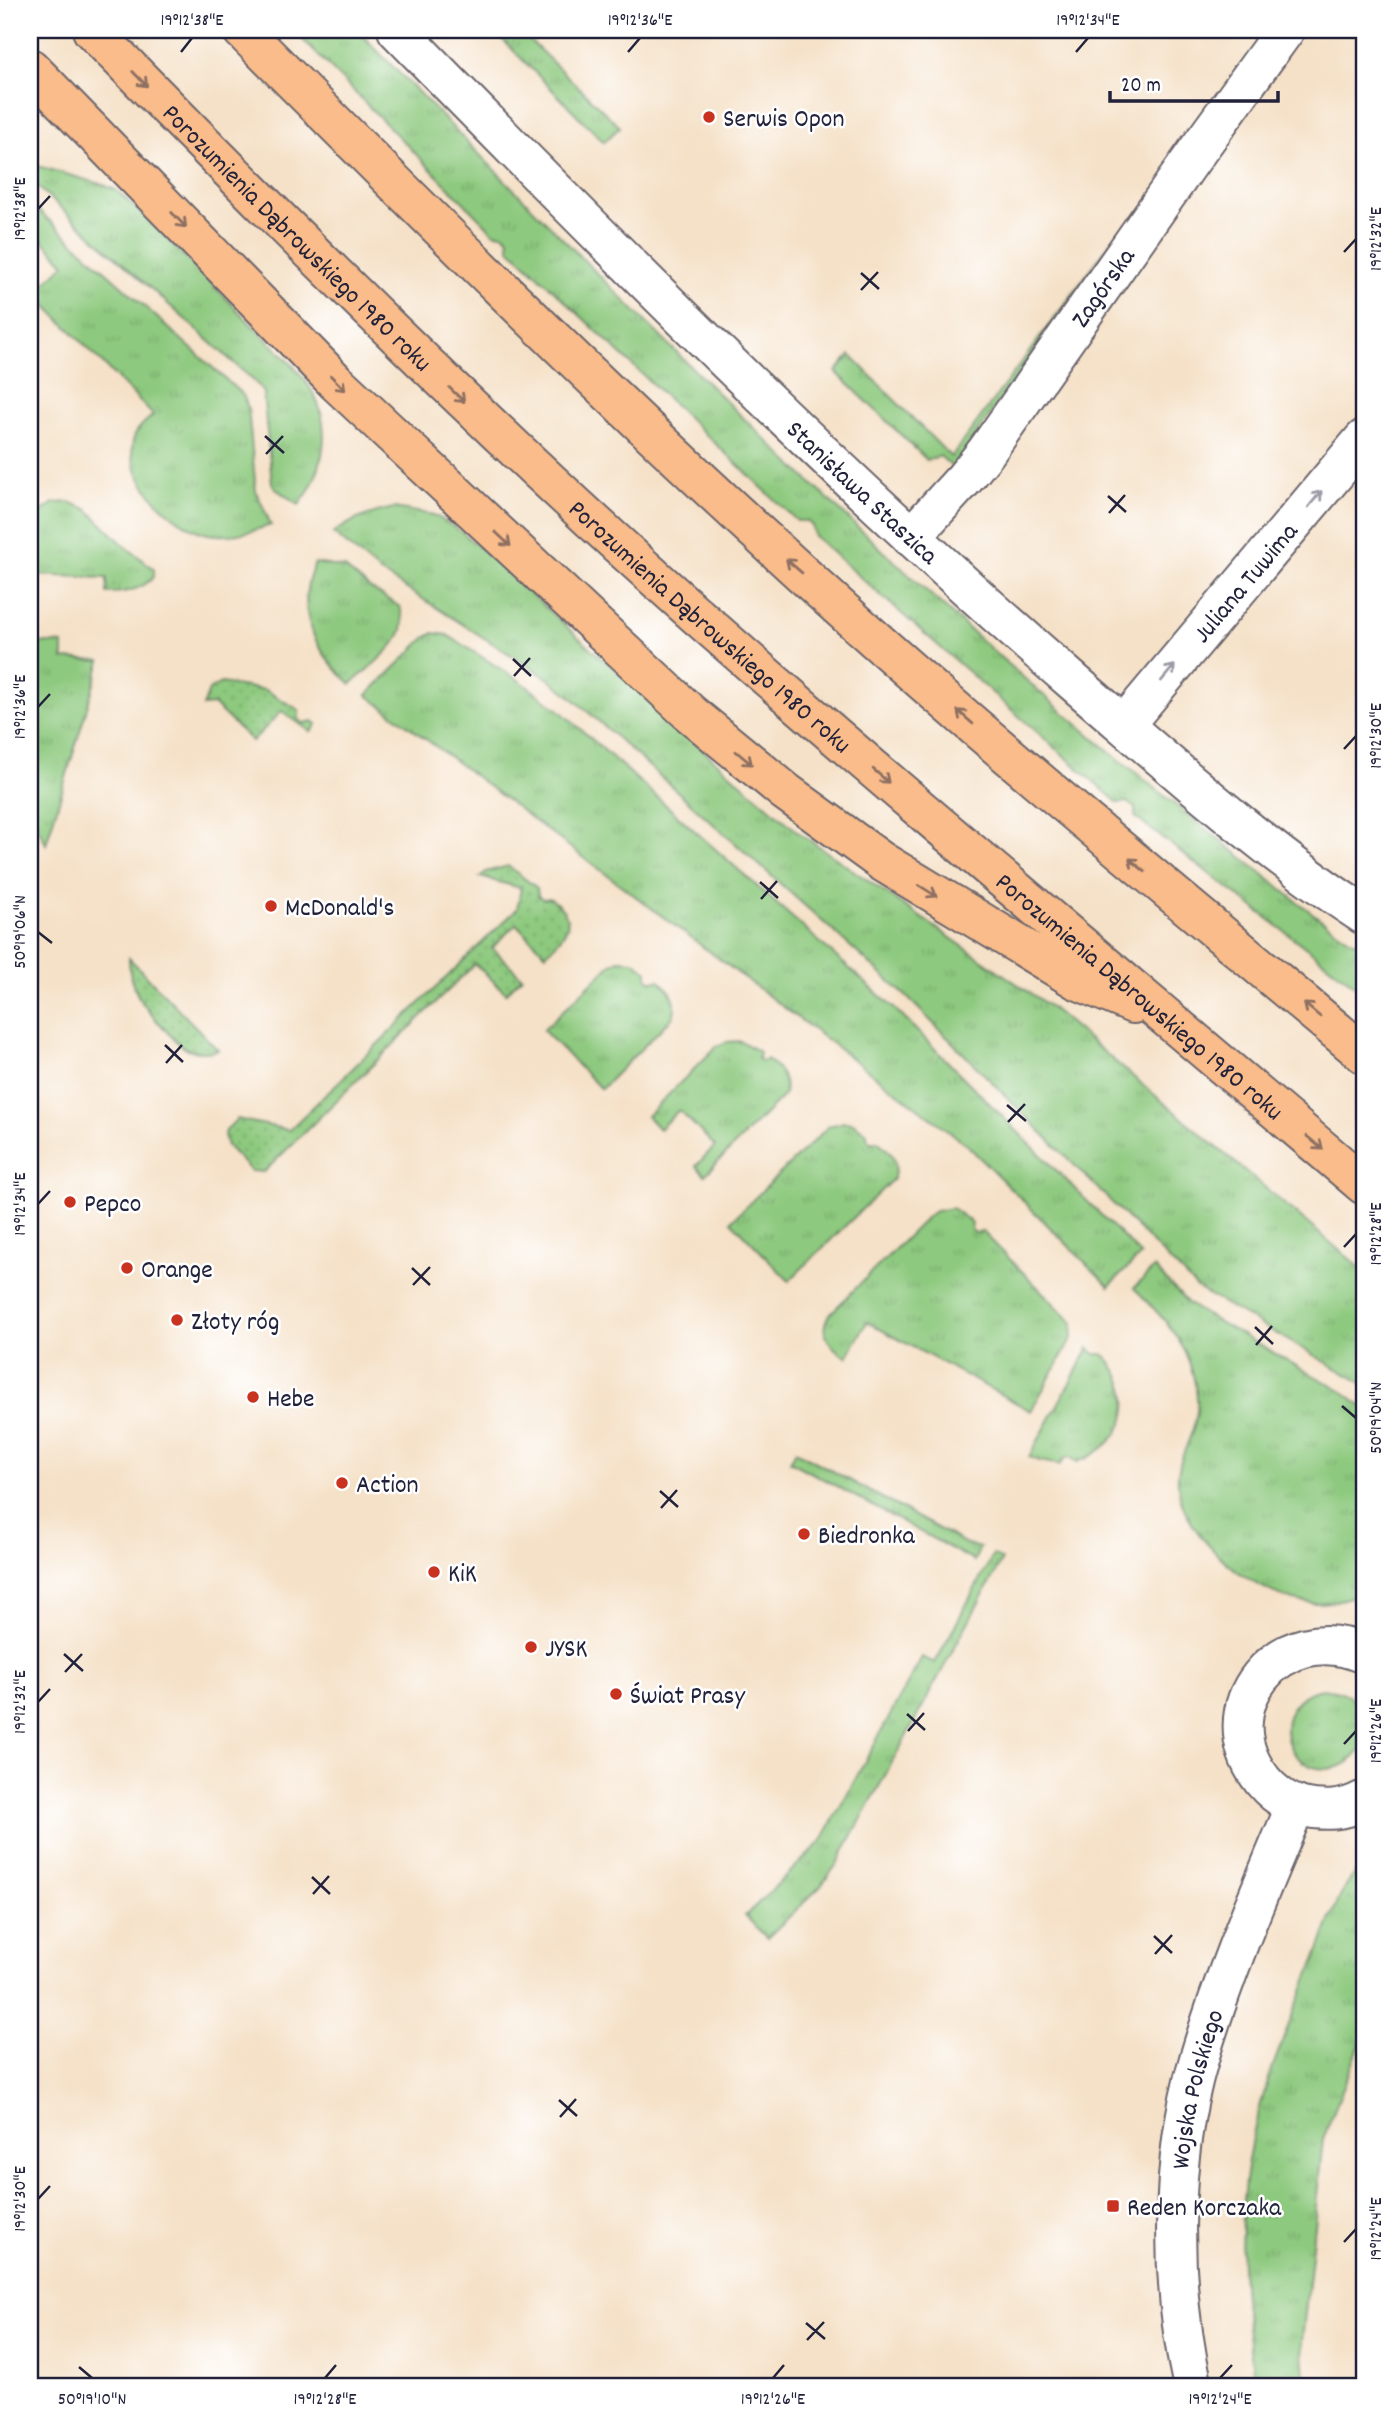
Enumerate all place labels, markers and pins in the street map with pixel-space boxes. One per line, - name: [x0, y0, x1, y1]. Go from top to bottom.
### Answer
- place label: Serwis Opon: [723, 102, 844, 139]
- marker: Serwis Opon: [701, 109, 717, 125]
- place label: McDonald's: [285, 891, 394, 928]
- marker: McDonald's: [263, 898, 279, 914]
- place label: Pepco: [84, 1187, 141, 1224]
- marker: Pepco: [62, 1194, 78, 1210]
- place label: Orange: [141, 1253, 213, 1290]
- marker: Orange: [119, 1260, 135, 1276]
- place label: Złoty róg: [191, 1305, 279, 1342]
- marker: Złoty róg: [169, 1312, 185, 1328]
- place label: Hebe: [267, 1382, 314, 1419]
- marker: Hebe: [245, 1389, 261, 1405]
- place label: Action: [356, 1468, 419, 1505]
- marker: Action: [334, 1475, 350, 1491]
- place label: Biedronka: [818, 1519, 916, 1556]
- marker: Biedronka: [796, 1526, 812, 1542]
- place label: KiK: [448, 1557, 477, 1594]
- marker: KiK: [426, 1564, 442, 1580]
- place label: JYSK: [545, 1632, 587, 1669]
- marker: JYSK: [523, 1639, 539, 1655]
- place label: Świat Prasy: [630, 1679, 746, 1716]
- marker: Świat Prasy: [608, 1686, 624, 1702]
- place label: Reden Korczaka: [1127, 2191, 1282, 2228]
- marker: Reden Korczaka: [1105, 2198, 1121, 2214]

